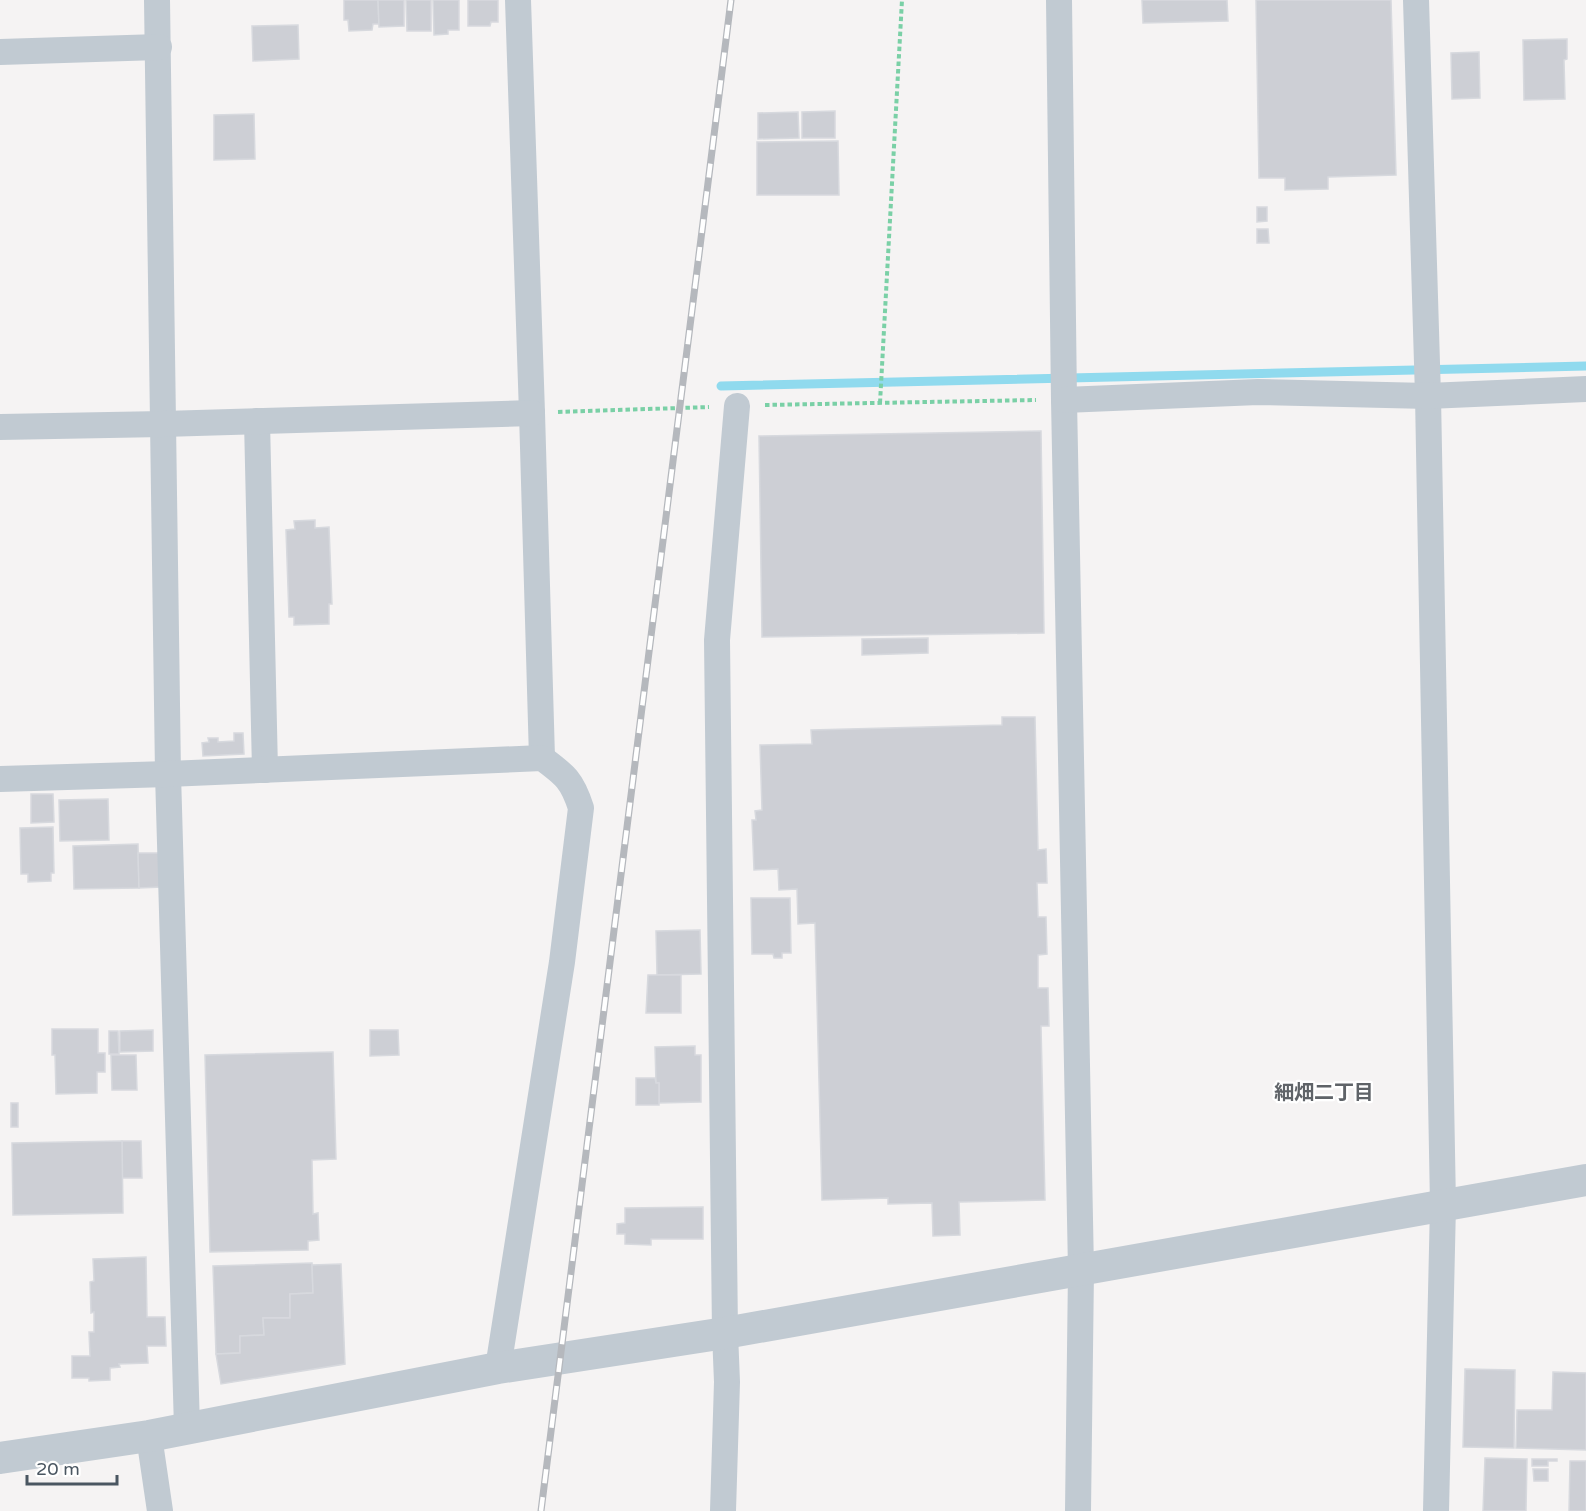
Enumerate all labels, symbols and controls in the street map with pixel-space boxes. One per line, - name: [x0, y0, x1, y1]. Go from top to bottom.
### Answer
- district label: 細畑二丁目: [1274, 1081, 1374, 1105]
- scale bar: [27, 1448, 117, 1486]
- text: 20 m: [36, 1458, 80, 1480]

